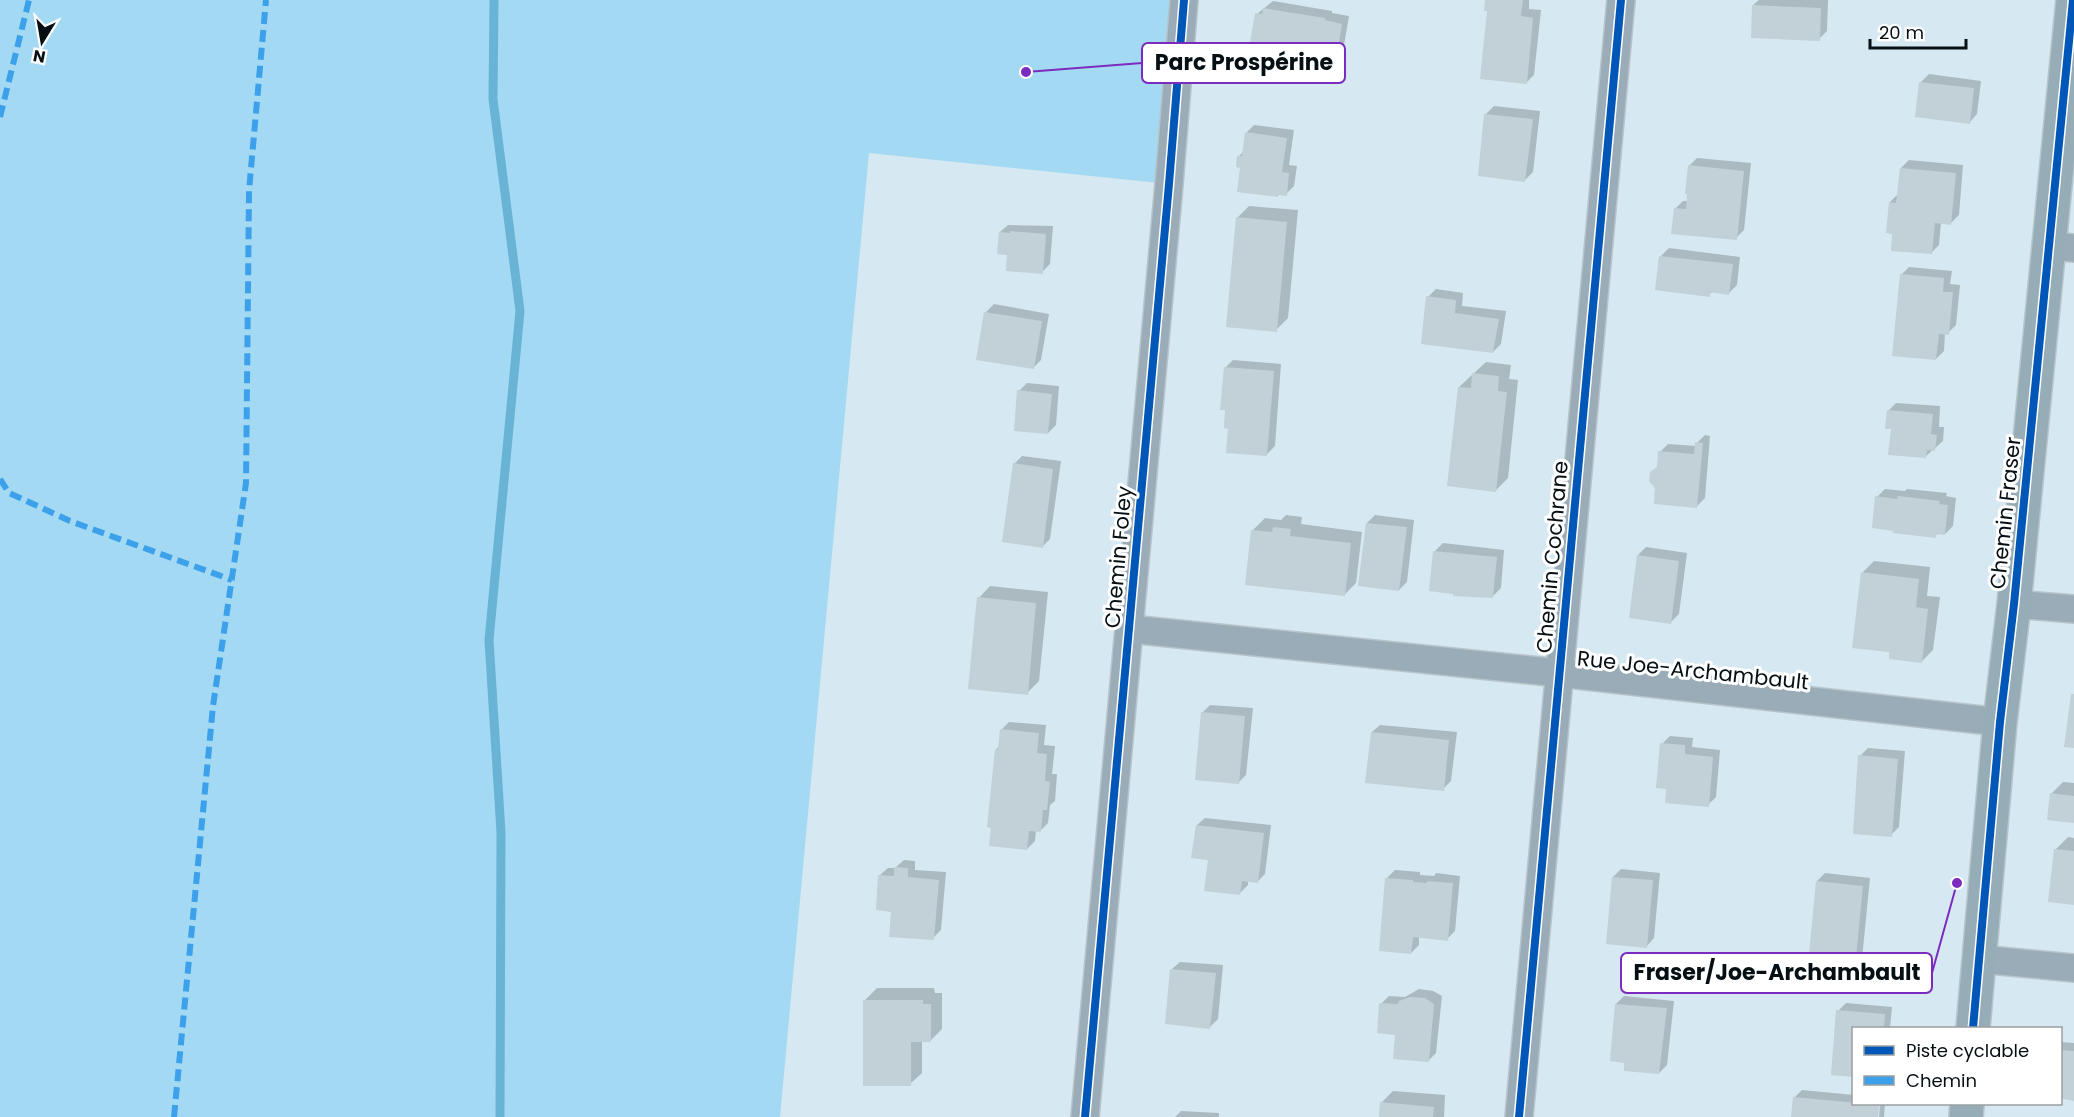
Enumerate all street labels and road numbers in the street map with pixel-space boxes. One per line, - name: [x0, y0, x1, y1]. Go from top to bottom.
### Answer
- street label: Chemin Fraser: [1983, 435, 2027, 591]
- street label: Chemin Cochrane: [1529, 460, 1575, 654]
- street label: Chemin Foley: [1097, 485, 1139, 629]
- street label: Rue Joe-Archambault: [1576, 643, 1810, 697]

